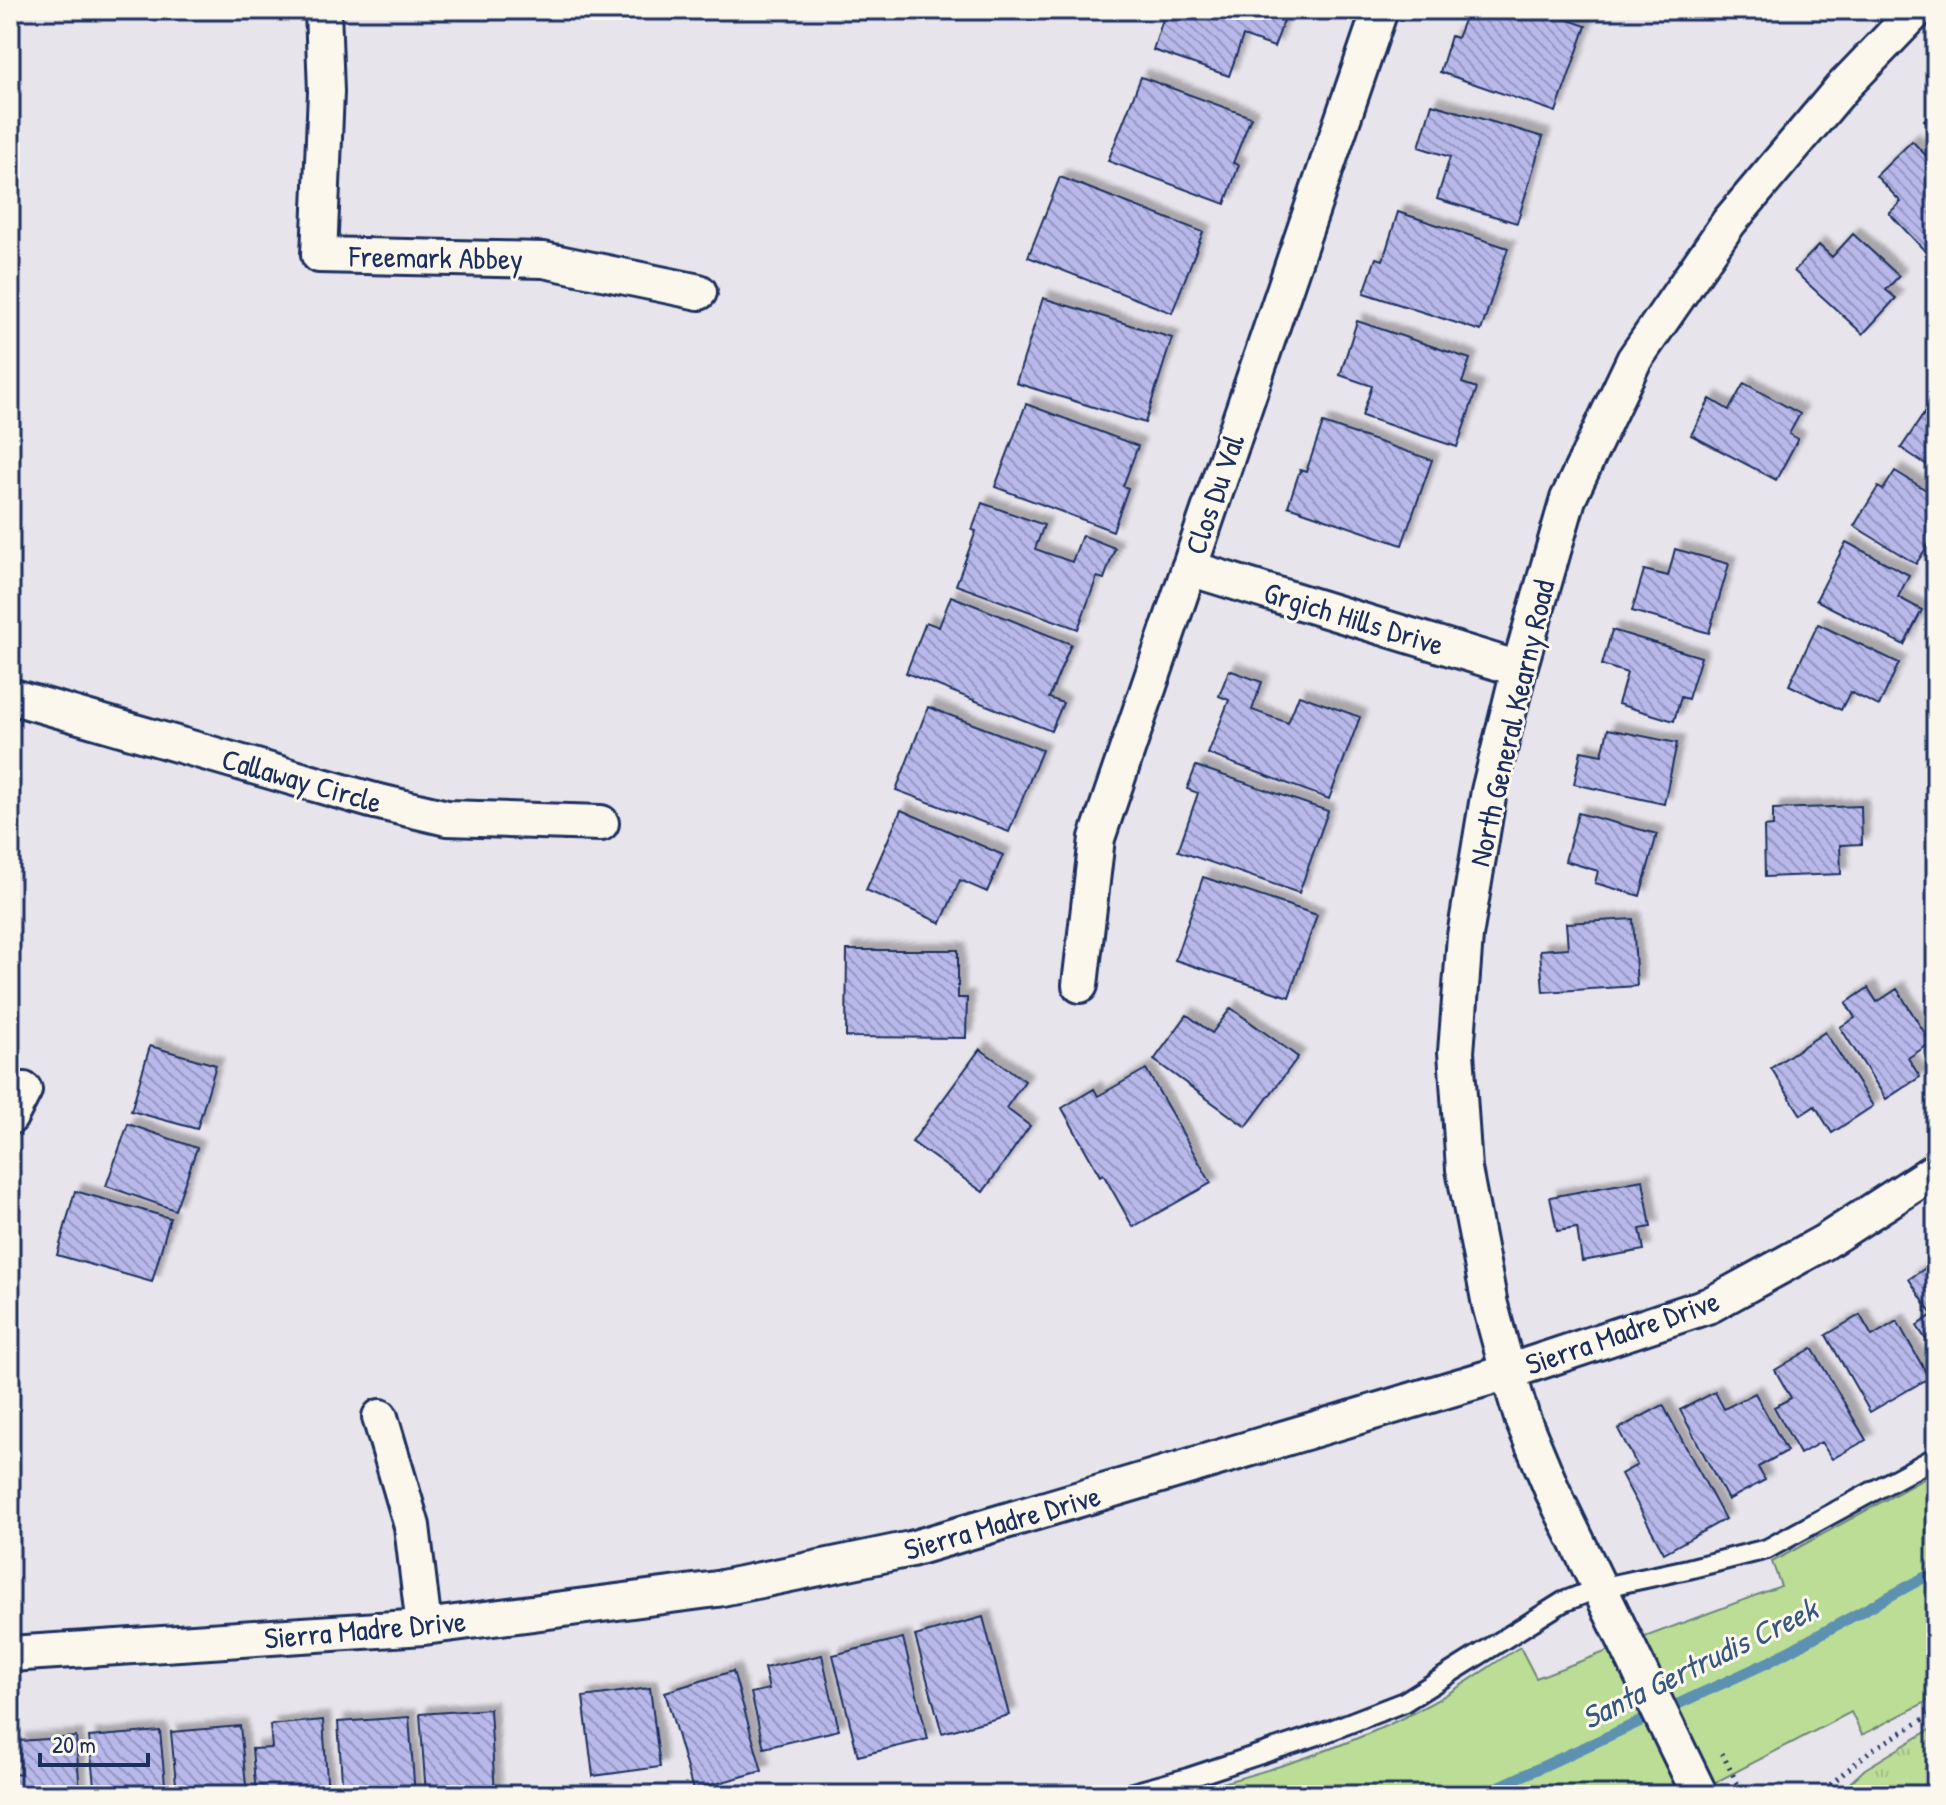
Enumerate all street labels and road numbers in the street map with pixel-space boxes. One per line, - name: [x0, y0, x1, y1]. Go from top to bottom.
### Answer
- street label: Freemark Abbey: [348, 235, 523, 279]
- street label: Clos Du Val: [1175, 429, 1253, 559]
- street label: Grgich Hills Drive: [1259, 572, 1449, 664]
- street label: North General Kearny Road: [1459, 576, 1563, 870]
- street label: Callaway Circle: [217, 738, 387, 822]
- street label: Sierra Madre Drive: [1520, 1280, 1724, 1384]
- street label: Sierra Madre Drive: [899, 1475, 1105, 1569]
- street label: Sierra Madre Drive: [262, 1600, 468, 1658]

